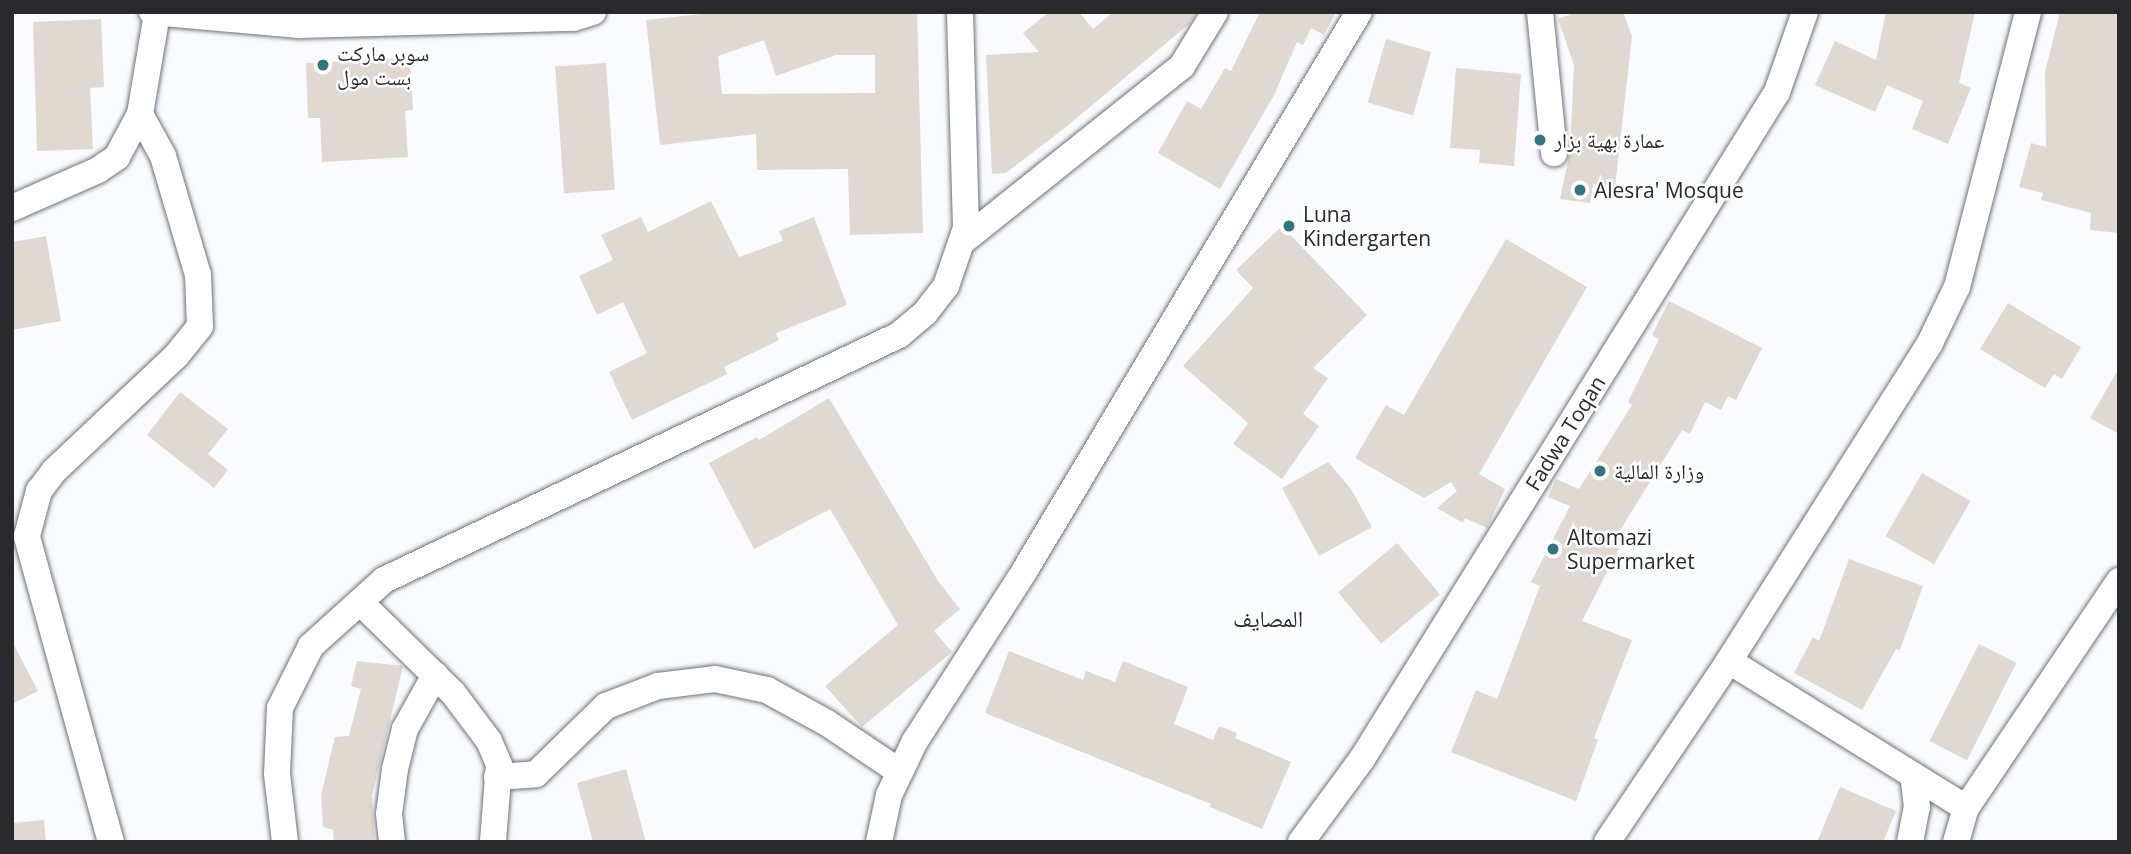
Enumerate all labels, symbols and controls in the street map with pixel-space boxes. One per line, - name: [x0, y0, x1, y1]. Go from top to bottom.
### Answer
- place label: سوبر ماركت بست مول: [337, 40, 429, 90]
- marker: سوبر ماركت بست مول: [315, 57, 331, 73]
- place label: عمارة بهية بزار: [1554, 127, 1664, 153]
- marker: عمارة بهية بزار: [1532, 132, 1548, 148]
- place label: Alesra' Mosque: [1594, 177, 1744, 203]
- marker: Alesra' Mosque: [1572, 182, 1588, 198]
- place label: Luna Kindergarten: [1303, 201, 1431, 251]
- marker: Luna Kindergarten: [1281, 218, 1297, 234]
- street label: Fadwa Toqan: [1520, 371, 1610, 495]
- place label: وزارة المالية: [1614, 458, 1704, 484]
- marker: وزارة المالية: [1592, 463, 1608, 479]
- place label: Altomazi Supermarket: [1567, 524, 1695, 574]
- marker: Altomazi Supermarket: [1545, 541, 1561, 557]
- district label: المصايف: [1233, 604, 1303, 632]

